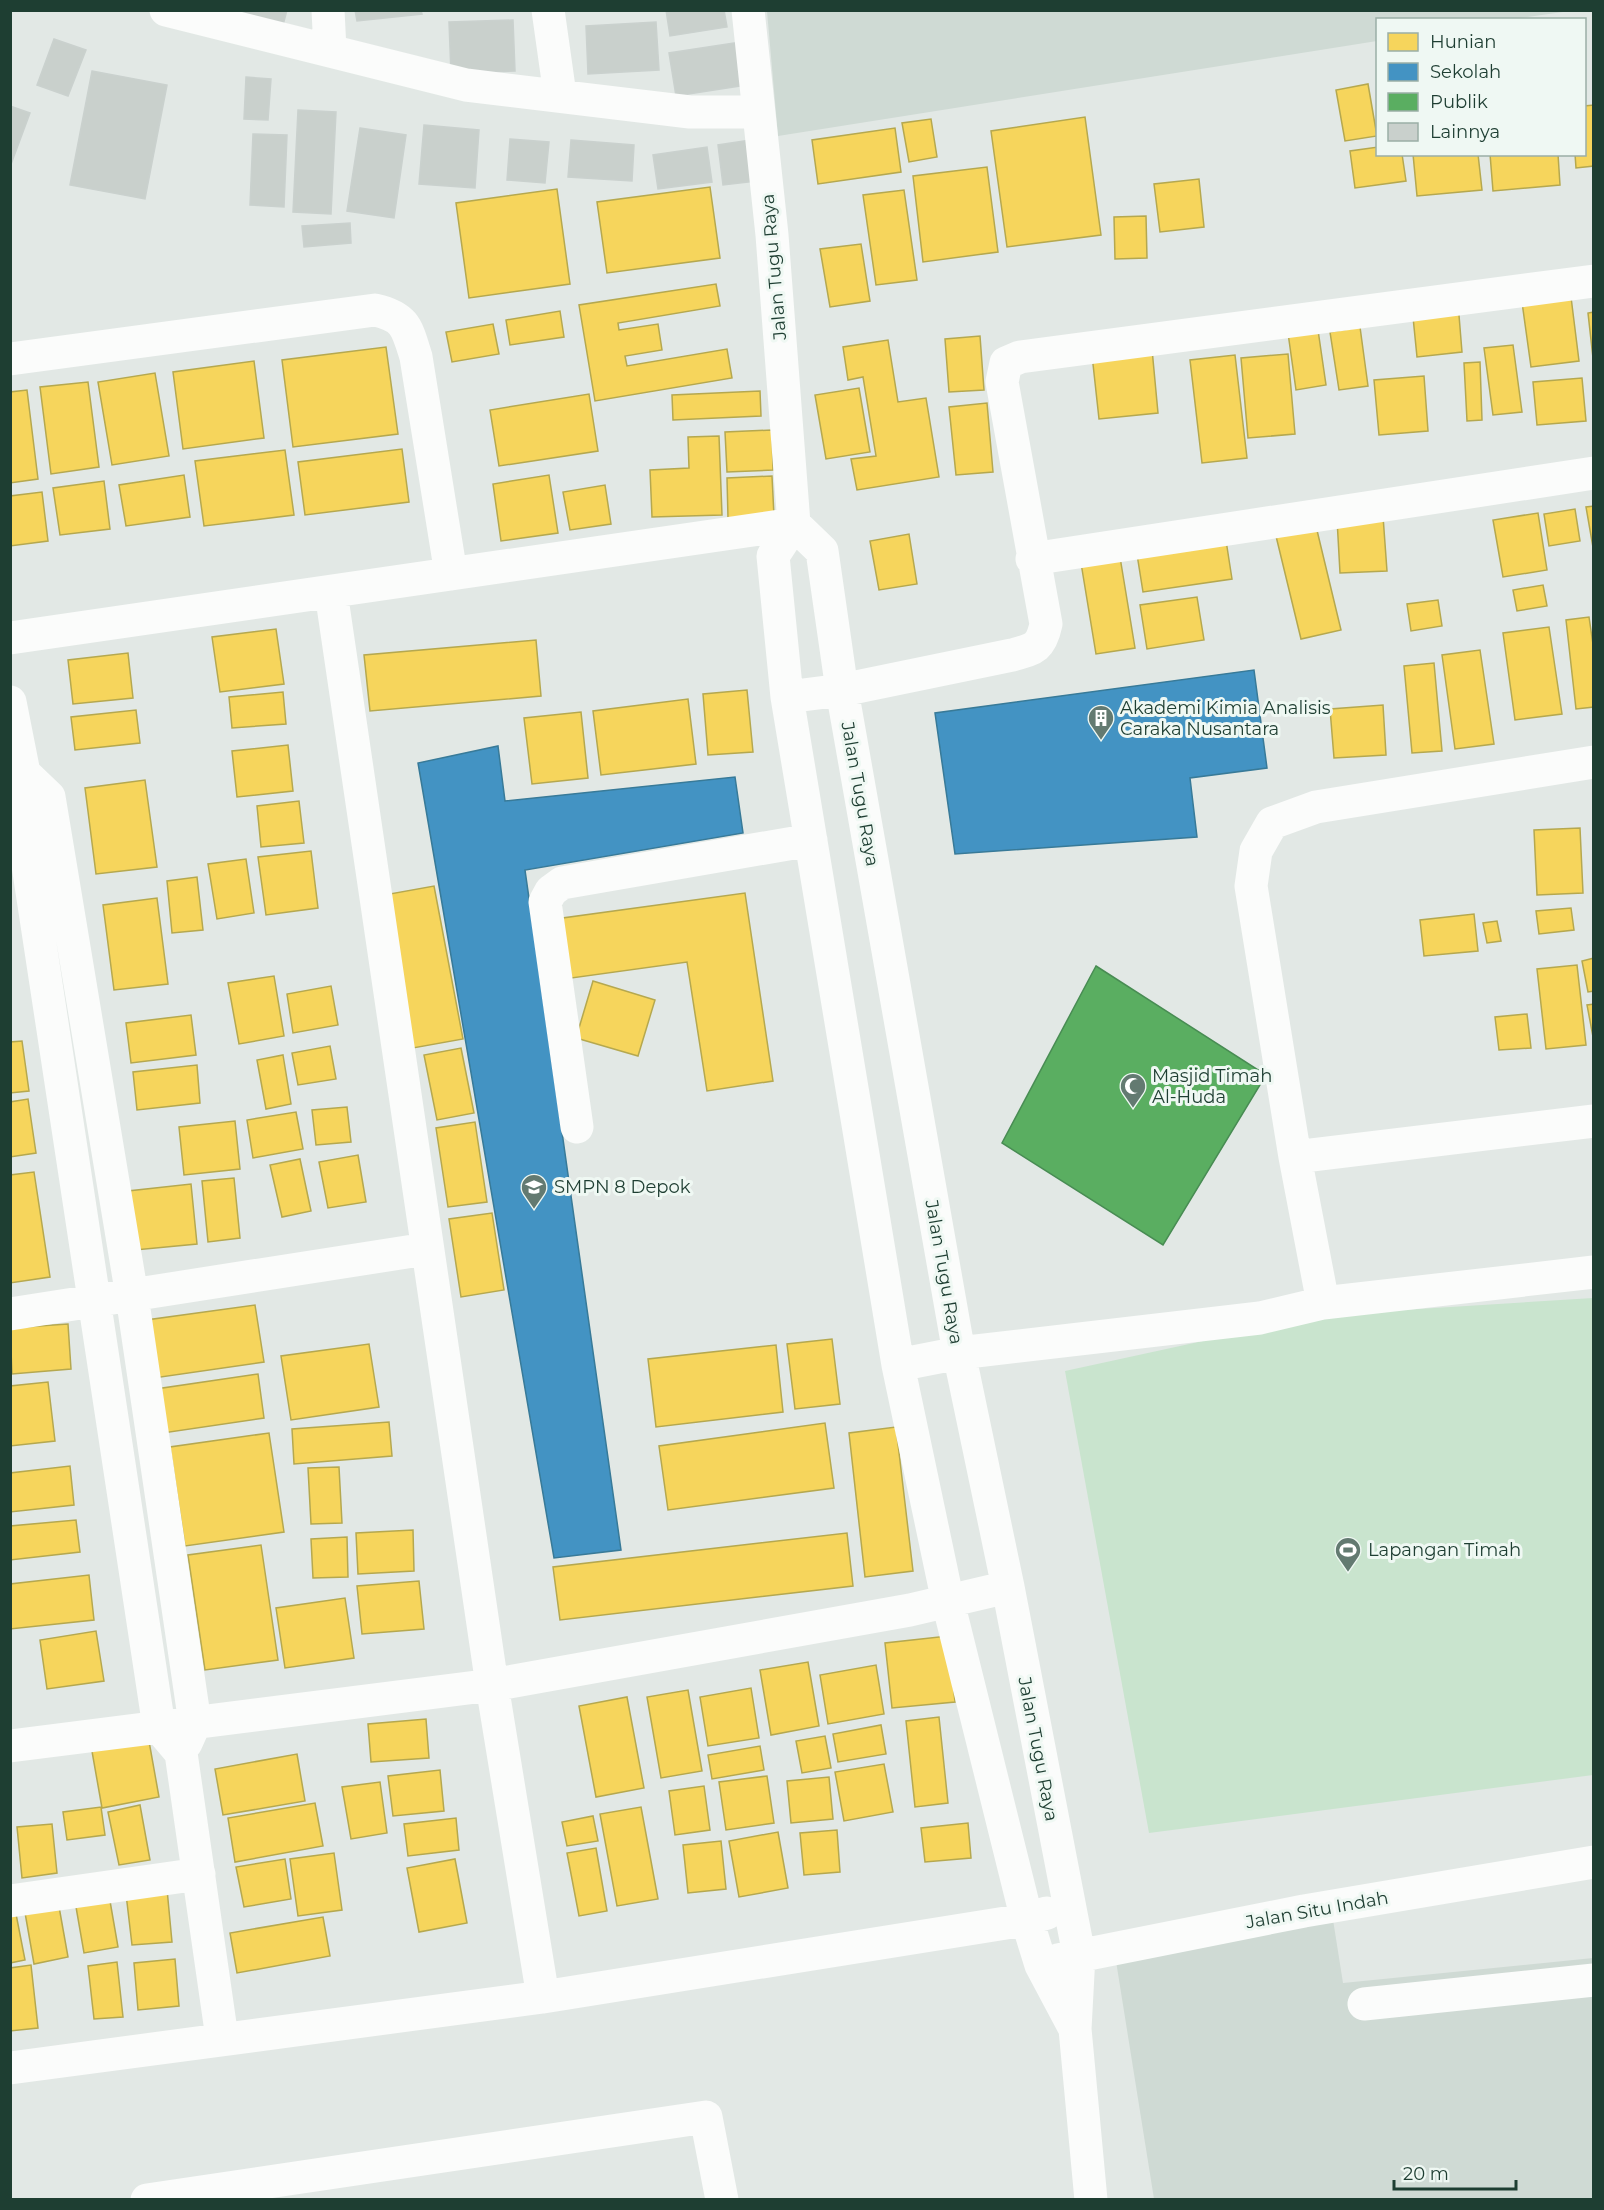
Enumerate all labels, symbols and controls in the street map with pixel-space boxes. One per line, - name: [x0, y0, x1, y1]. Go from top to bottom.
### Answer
- legend: [1376, 18, 1586, 156]
- text: Hunian: [1430, 31, 1497, 53]
- text: Sekolah: [1430, 61, 1501, 83]
- text: Publik: [1430, 91, 1488, 113]
- text: Lainnya: [1430, 121, 1500, 143]
- street label: Jalan Tugu Raya: [757, 193, 791, 342]
- place label: Akademi Kimia Analisis Caraka Nusantara: [1120, 697, 1331, 740]
- building icon: Akademi Kimia Analisis Caraka Nusantara: [1086, 703, 1116, 741]
- street label: Jalan Tugu Raya: [836, 719, 884, 868]
- place label: Masjid Timah Al-Huda: [1152, 1065, 1272, 1108]
- mosque icon: Masjid Timah Al-Huda: [1118, 1071, 1148, 1109]
- school or university icon: SMPN 8 Depok: [519, 1172, 549, 1210]
- place label: SMPN 8 Depok: [554, 1176, 691, 1198]
- street label: Jalan Tugu Raya: [920, 1197, 968, 1346]
- sports icon: Lapangan Timah: [1333, 1535, 1363, 1573]
- place label: Lapangan Timah: [1368, 1539, 1521, 1561]
- street label: Jalan Tugu Raya: [1013, 1674, 1063, 1823]
- street label: Jalan Situ Indah: [1243, 1887, 1390, 1934]
- scale bar: [1394, 2153, 1516, 2191]
- text: 20 m: [1403, 2163, 1449, 2185]

